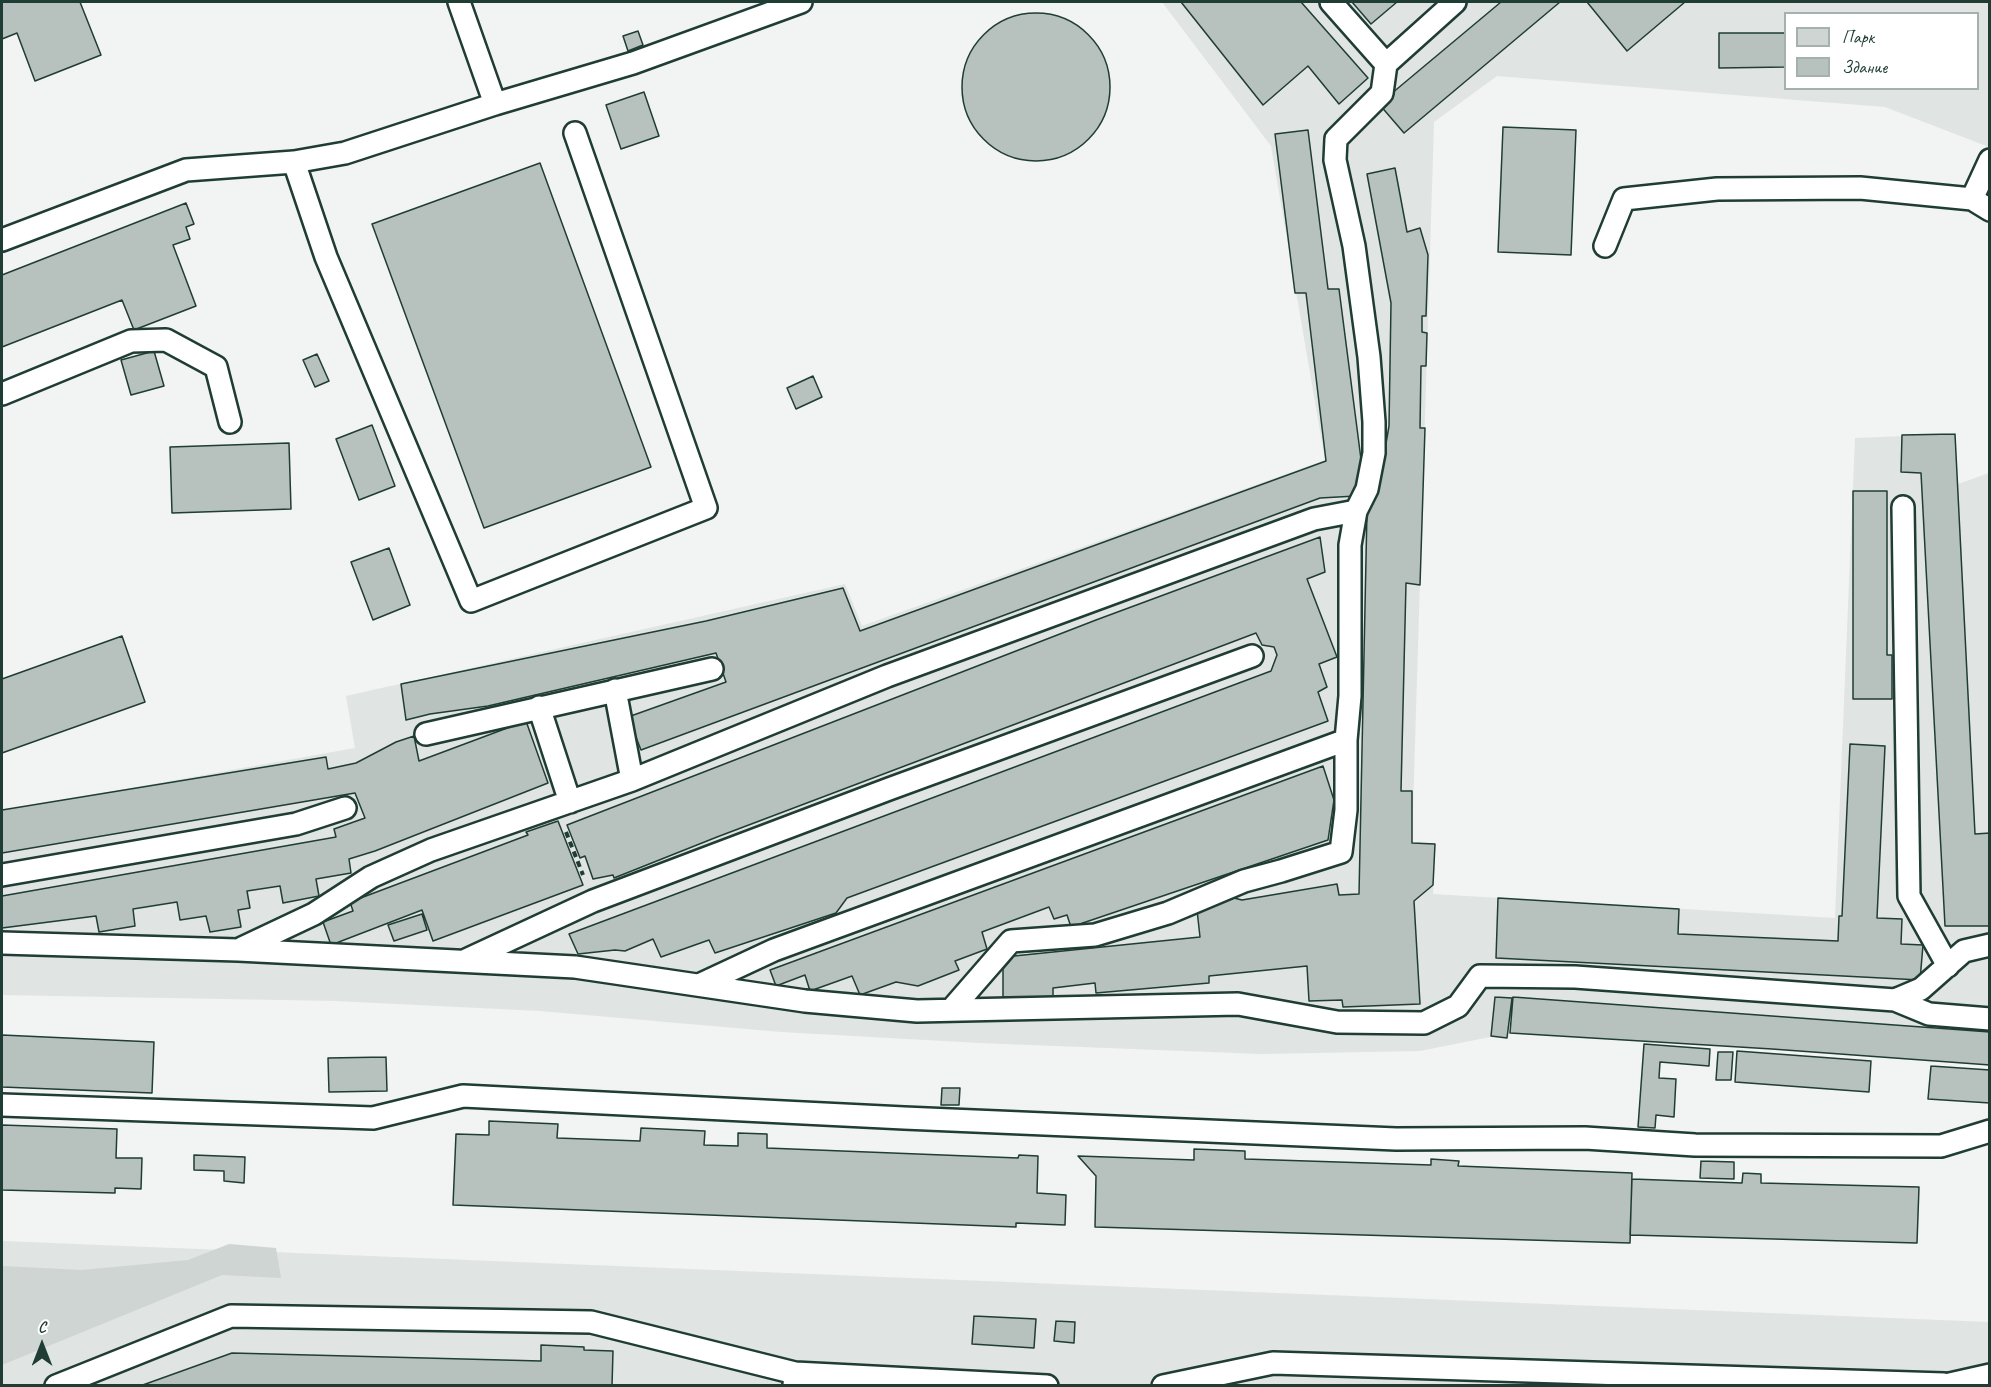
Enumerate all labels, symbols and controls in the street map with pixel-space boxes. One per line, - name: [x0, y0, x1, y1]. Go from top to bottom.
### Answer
- legend: [1784, 12, 1979, 90]
- text: Парк: [1842, 26, 1874, 48]
- text: Здание: [1842, 56, 1887, 78]
- north arrow: [12, 1315, 72, 1375]
- text: С: [38, 1317, 46, 1337]

